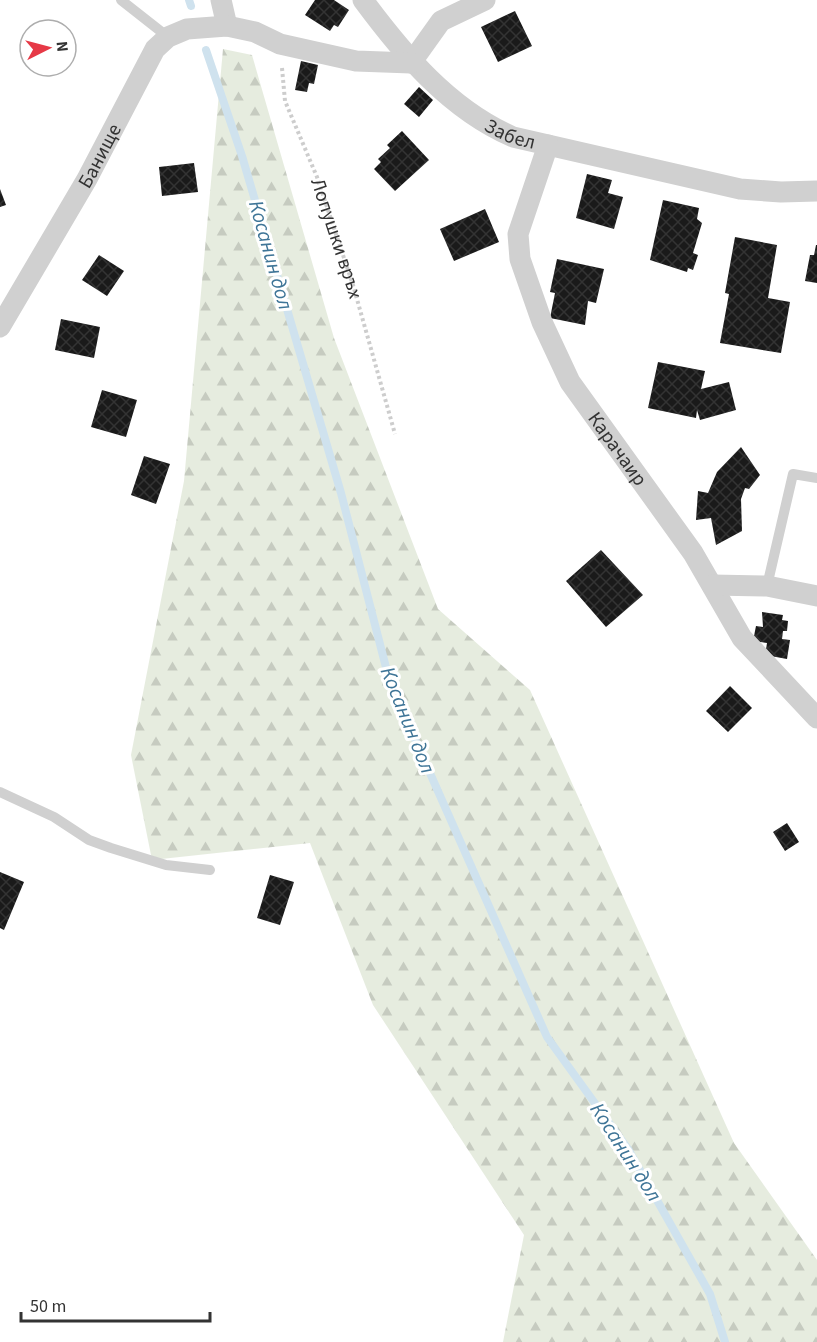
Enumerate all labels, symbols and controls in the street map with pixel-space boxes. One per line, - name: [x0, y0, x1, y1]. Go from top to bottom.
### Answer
- north arrow: [18, 18, 78, 78]
- text: N: [50, 40, 73, 53]
- street label: Забел: [479, 112, 538, 157]
- street label: Банище: [72, 119, 129, 194]
- street label: Лопушки връх: [303, 174, 369, 302]
- water label: Косанин дол: [241, 197, 301, 313]
- street label: Карачаир: [581, 406, 653, 492]
- water label: Косанин дол: [373, 662, 443, 778]
- water label: Косанин дол: [583, 1097, 669, 1207]
- scale bar: [21, 1285, 210, 1323]
- text: 50 m: [30, 1294, 66, 1319]

